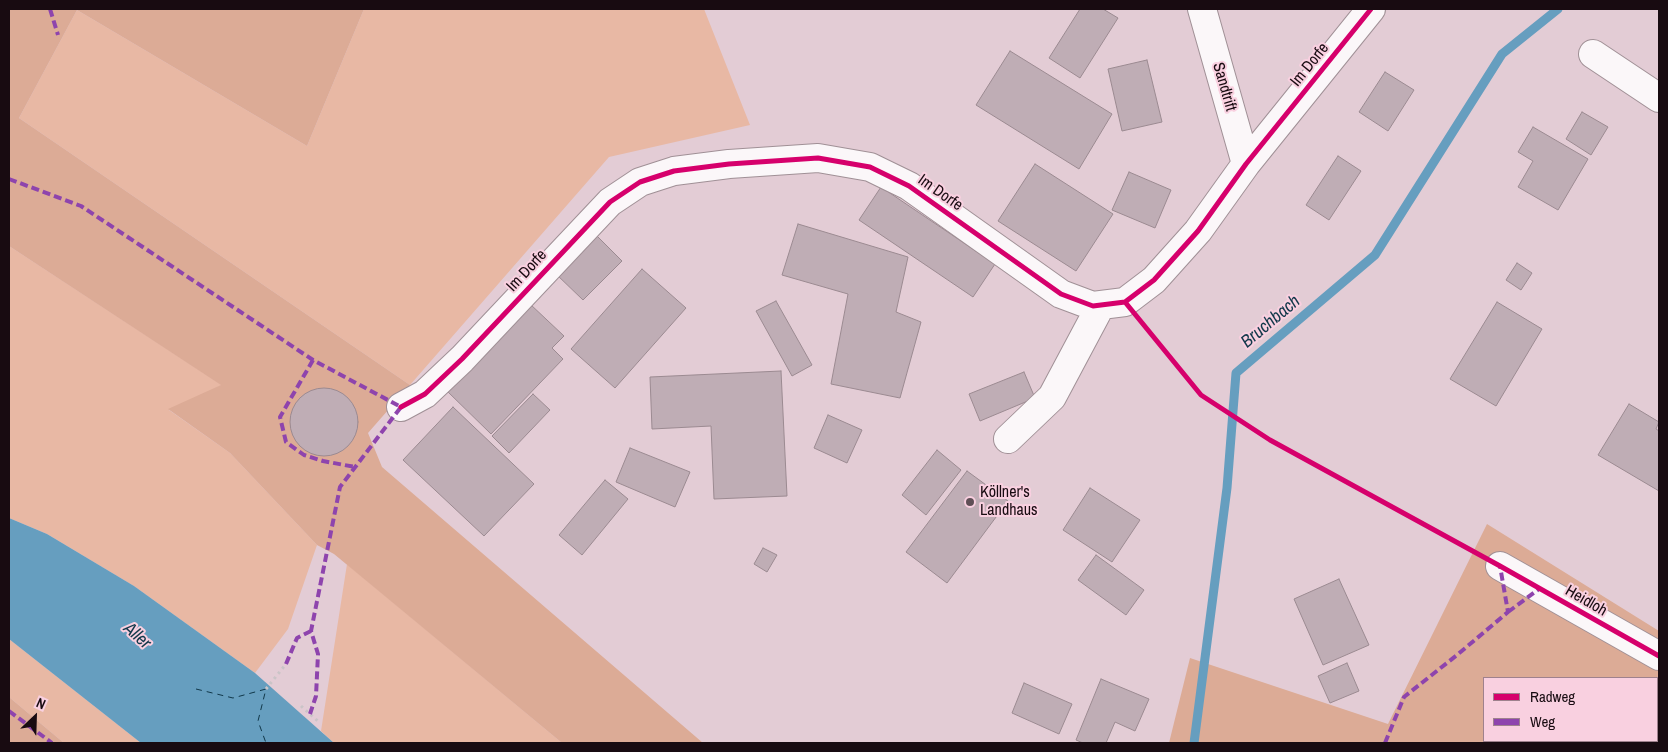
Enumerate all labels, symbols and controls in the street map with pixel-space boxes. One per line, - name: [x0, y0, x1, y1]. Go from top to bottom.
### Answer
- street label: Im Dorfe: [1287, 39, 1333, 91]
- street label: Sandtrift: [1208, 61, 1240, 113]
- street label: Im Dorfe: [914, 171, 966, 215]
- street label: Im Dorfe: [503, 246, 551, 296]
- water label: Bruchbach: [1237, 291, 1305, 353]
- place label: Köllner's Landhaus: [980, 483, 1038, 521]
- marker: Köllner's Landhaus: [964, 496, 976, 508]
- street label: Heidloh: [1562, 581, 1610, 621]
- water label: Aller: [119, 618, 155, 654]
- legend: [1483, 677, 1658, 742]
- text: Radweg: [1530, 686, 1575, 707]
- north arrow: [10, 692, 60, 742]
- text: N: [34, 693, 49, 713]
- text: Weg: [1530, 711, 1555, 732]

